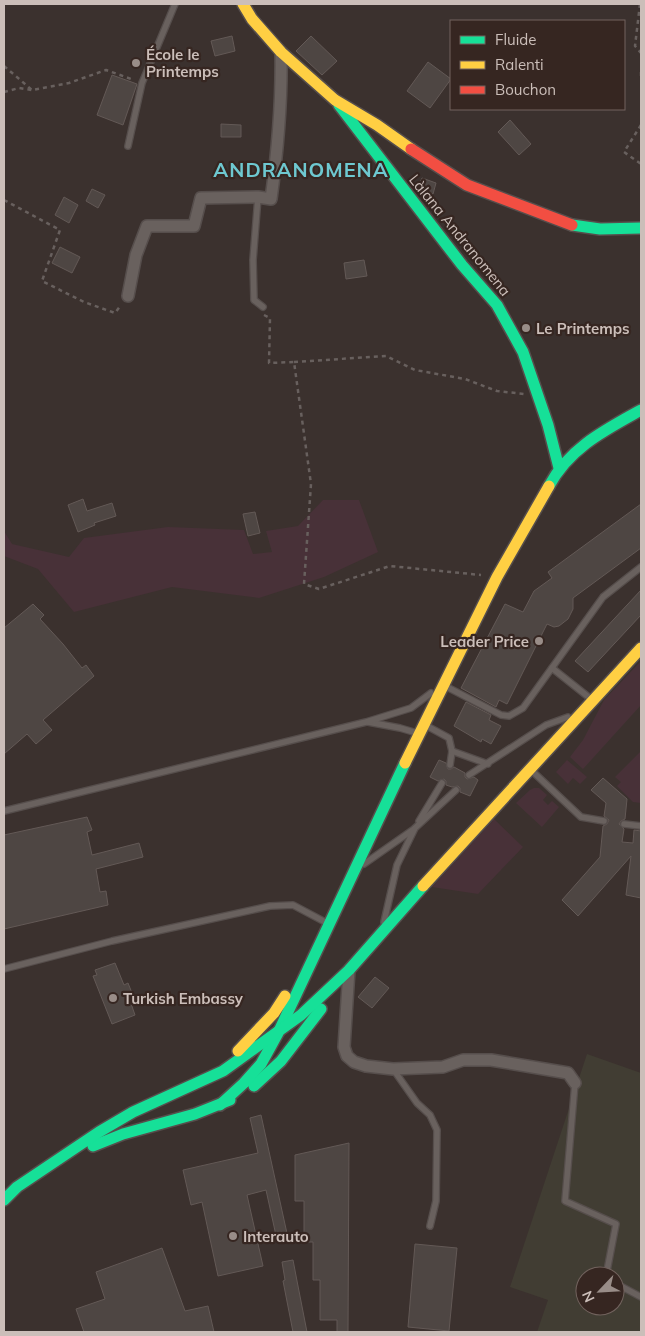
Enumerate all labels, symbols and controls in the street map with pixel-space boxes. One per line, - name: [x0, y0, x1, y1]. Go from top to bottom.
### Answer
- legend: [450, 20, 625, 110]
- text: Fluide: [495, 30, 536, 49]
- place label: École le Printemps: [146, 45, 219, 81]
- text: Ralenti: [495, 55, 544, 74]
- marker: École le Printemps: [130, 57, 142, 69]
- text: Bouchon: [495, 80, 556, 99]
- district label: ANDRANOMENA: [213, 157, 389, 182]
- street label: Làlana Andranomena: [405, 170, 515, 300]
- place label: Le Printemps: [536, 319, 629, 338]
- marker: Le Printemps: [520, 322, 532, 334]
- place label: Leader Price: [440, 632, 529, 651]
- marker: Leader Price: [533, 635, 545, 647]
- place label: Turkish Embassy: [123, 989, 244, 1008]
- marker: Turkish Embassy: [107, 992, 119, 1004]
- place label: Interauto: [243, 1227, 309, 1246]
- marker: Interauto: [227, 1230, 239, 1242]
- north arrow: [575, 1266, 625, 1316]
- text: N: [578, 1288, 599, 1305]

